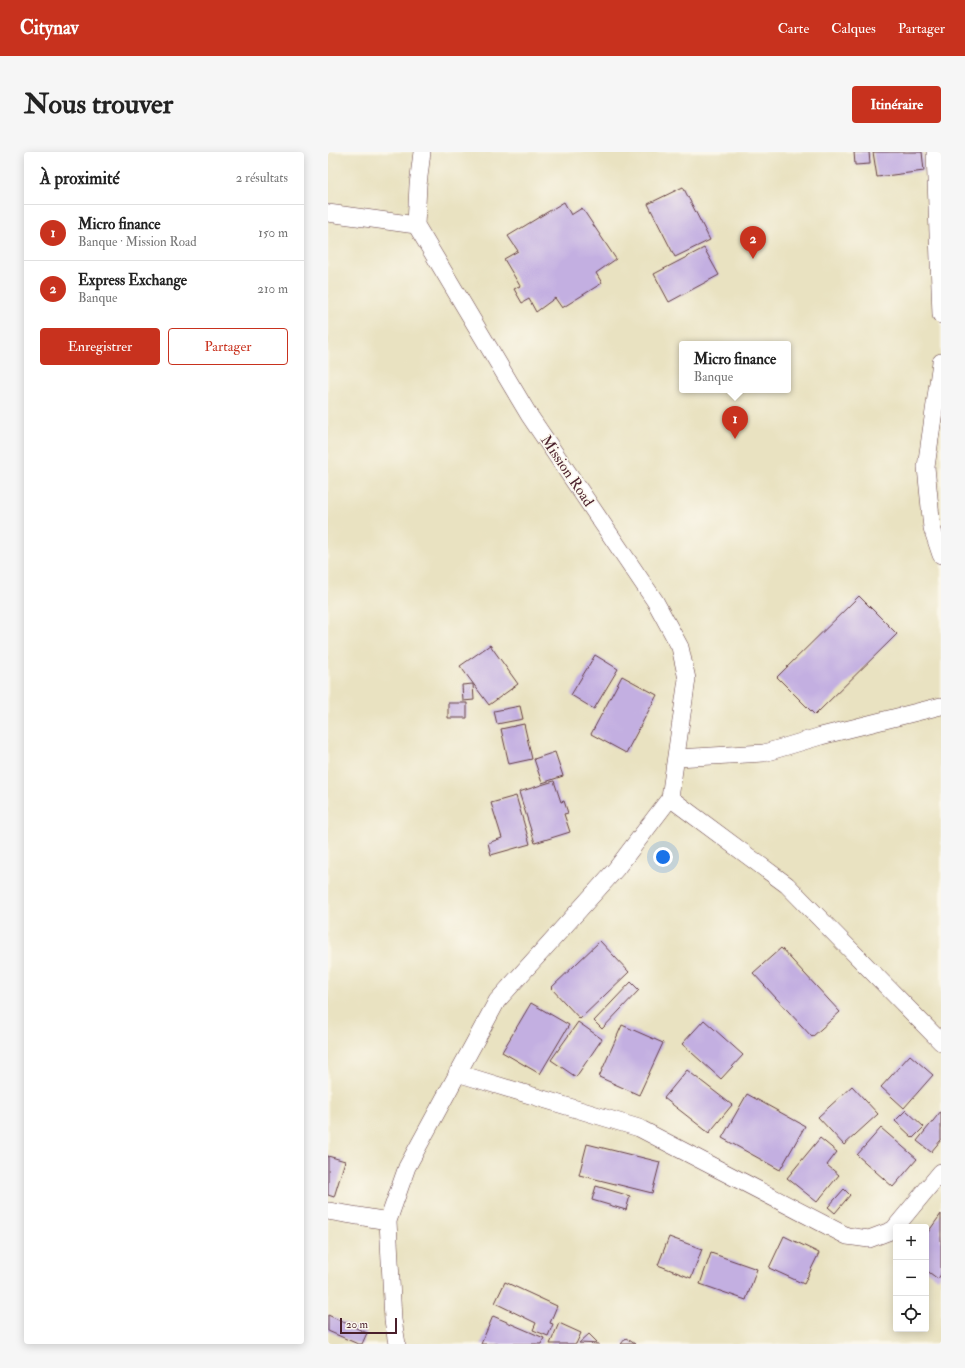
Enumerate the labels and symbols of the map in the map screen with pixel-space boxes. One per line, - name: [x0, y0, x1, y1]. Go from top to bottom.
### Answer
- pin: 2: [740, 226, 766, 259]
- pin: 1: [722, 406, 748, 439]
- street label: Mission Road: [536, 432, 598, 511]
- your location: [653, 847, 673, 867]
- scale bar: [340, 1316, 397, 1335]

